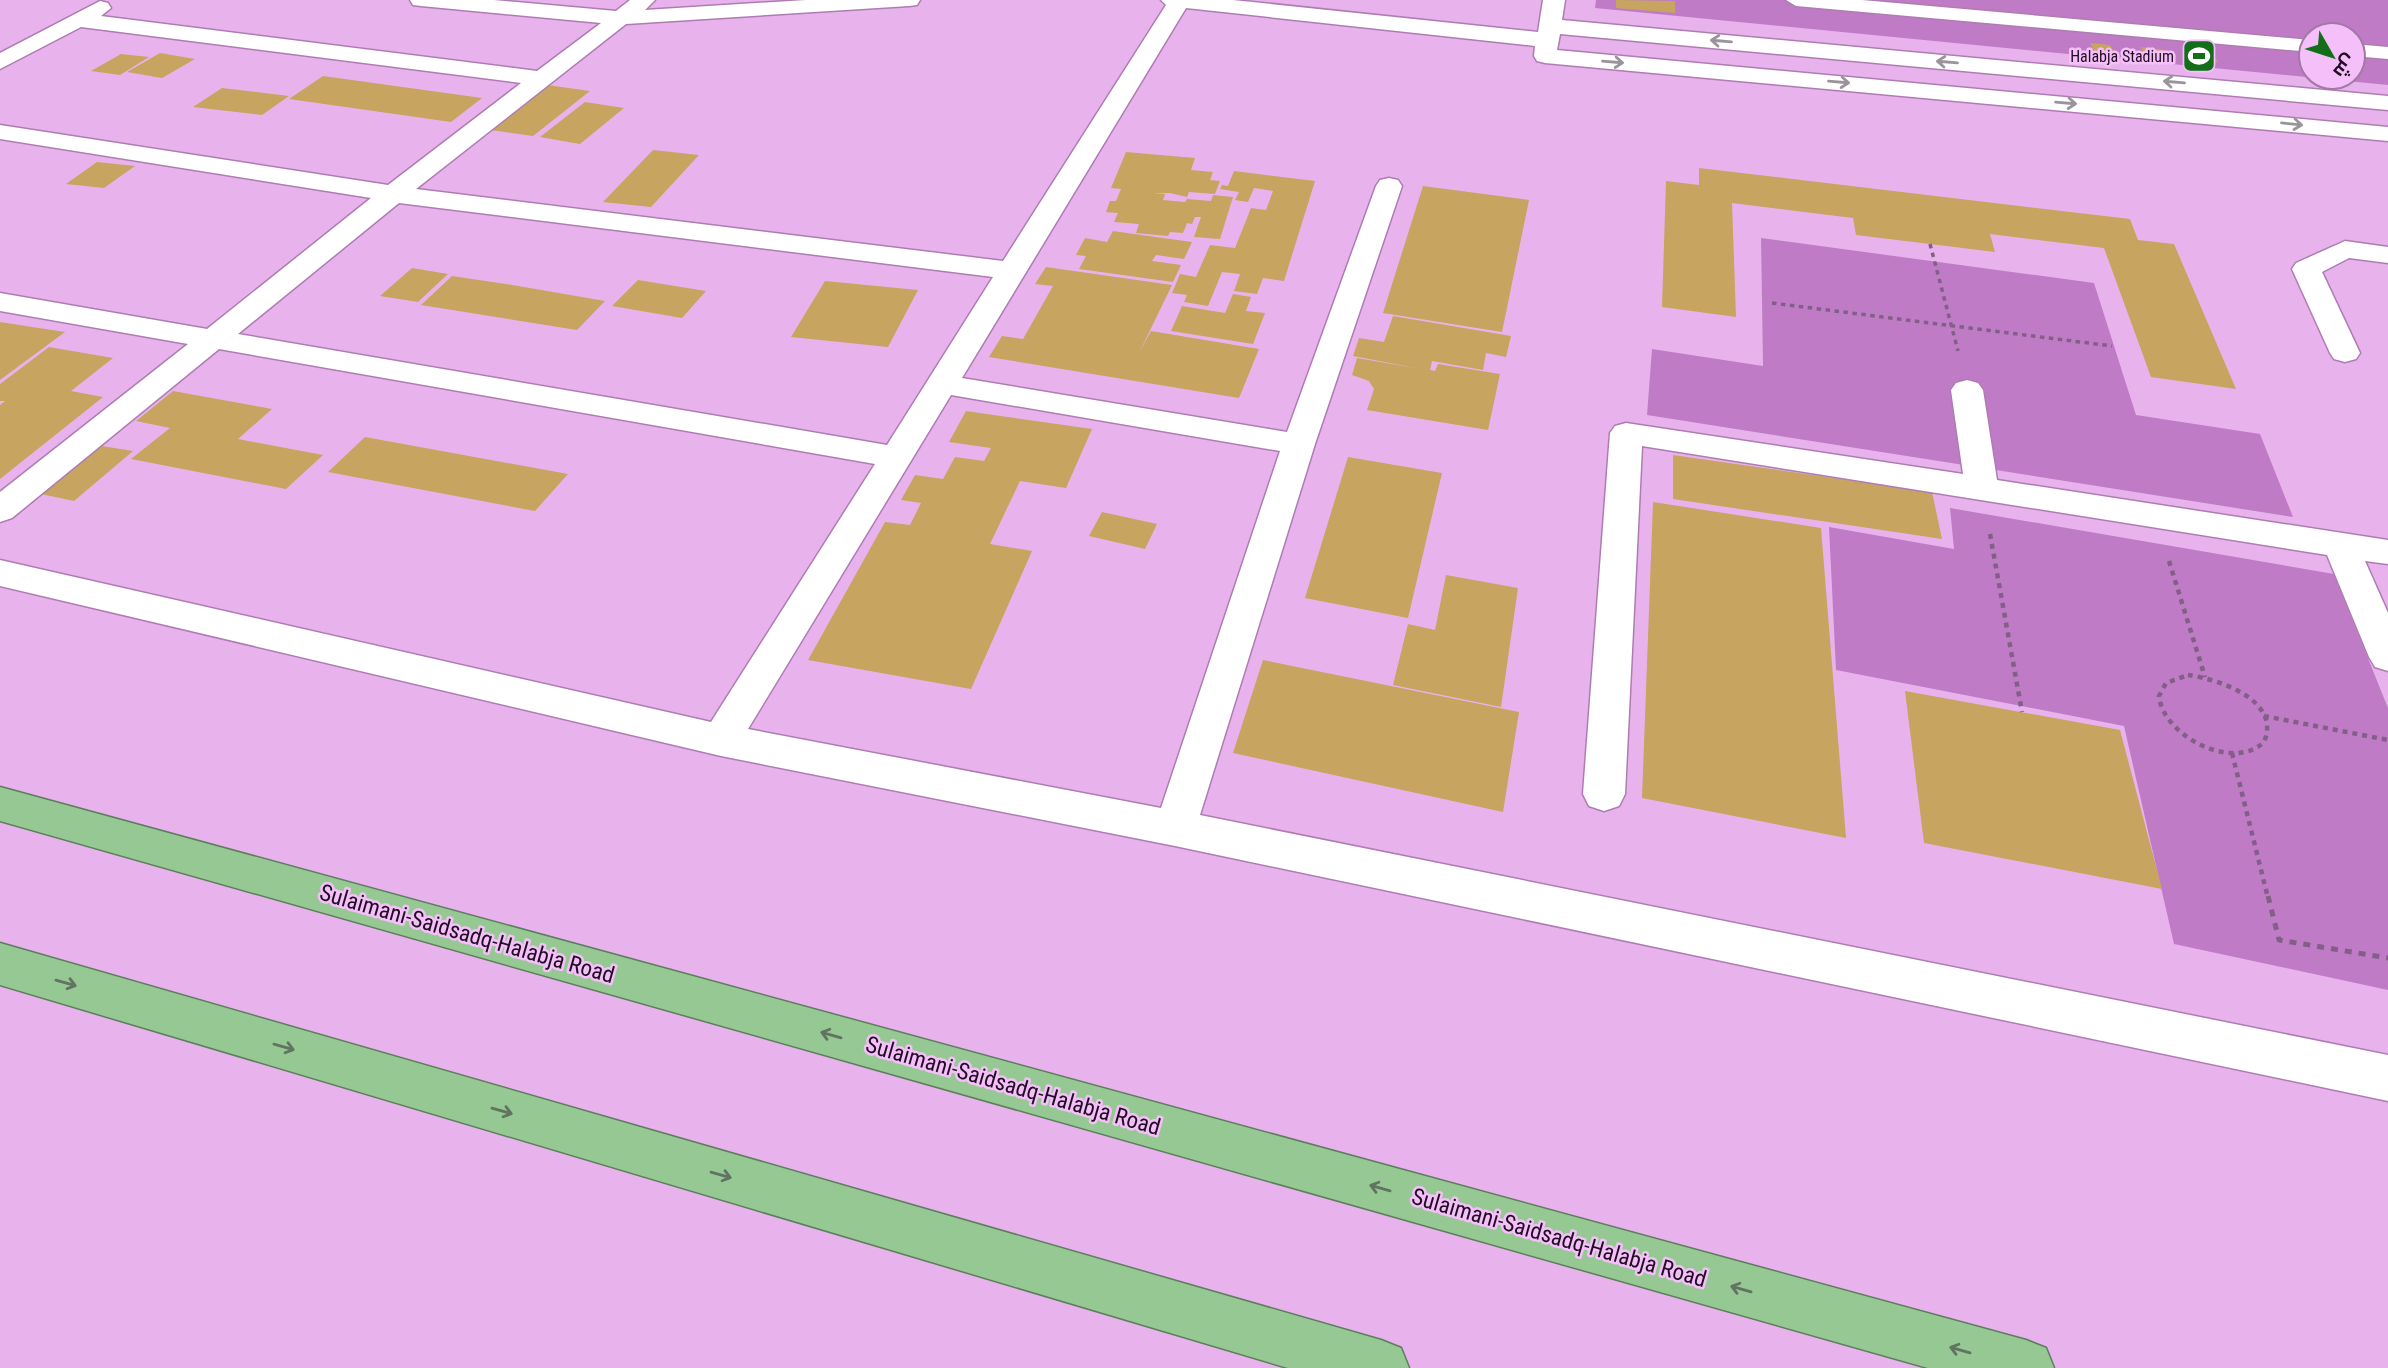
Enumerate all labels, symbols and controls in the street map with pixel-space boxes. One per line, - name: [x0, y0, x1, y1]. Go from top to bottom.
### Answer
- north arrow: [2297, 21, 2367, 91]
- one-way arrow: [1710, 34, 1732, 47]
- sports icon: Halabja Stadium: [2180, 37, 2218, 75]
- place label: Halabja Stadium: [2070, 47, 2174, 66]
- text: ش: [2328, 50, 2361, 83]
- one-way arrow: [1936, 55, 1959, 68]
- one-way arrow: [1601, 56, 1623, 69]
- one-way arrow: [1827, 76, 1850, 89]
- one-way arrow: [2163, 76, 2186, 89]
- one-way arrow: [2054, 97, 2077, 110]
- one-way arrow: [2281, 118, 2303, 131]
- street label: Sulaimani-Saidsadq-Halabja Road: [316, 879, 618, 989]
- one-way arrow: [54, 977, 76, 990]
- one-way arrow: [820, 1028, 842, 1041]
- street label: Sulaimani-Saidsadq-Halabja Road: [862, 1031, 1164, 1141]
- one-way arrow: [273, 1041, 295, 1054]
- one-way arrow: [491, 1105, 513, 1118]
- one-way arrow: [709, 1169, 731, 1182]
- one-way arrow: [1369, 1181, 1391, 1194]
- street label: Sulaimani-Saidsadq-Halabja Road: [1408, 1183, 1710, 1293]
- one-way arrow: [1730, 1281, 1752, 1294]
- one-way arrow: [1949, 1342, 1971, 1355]

